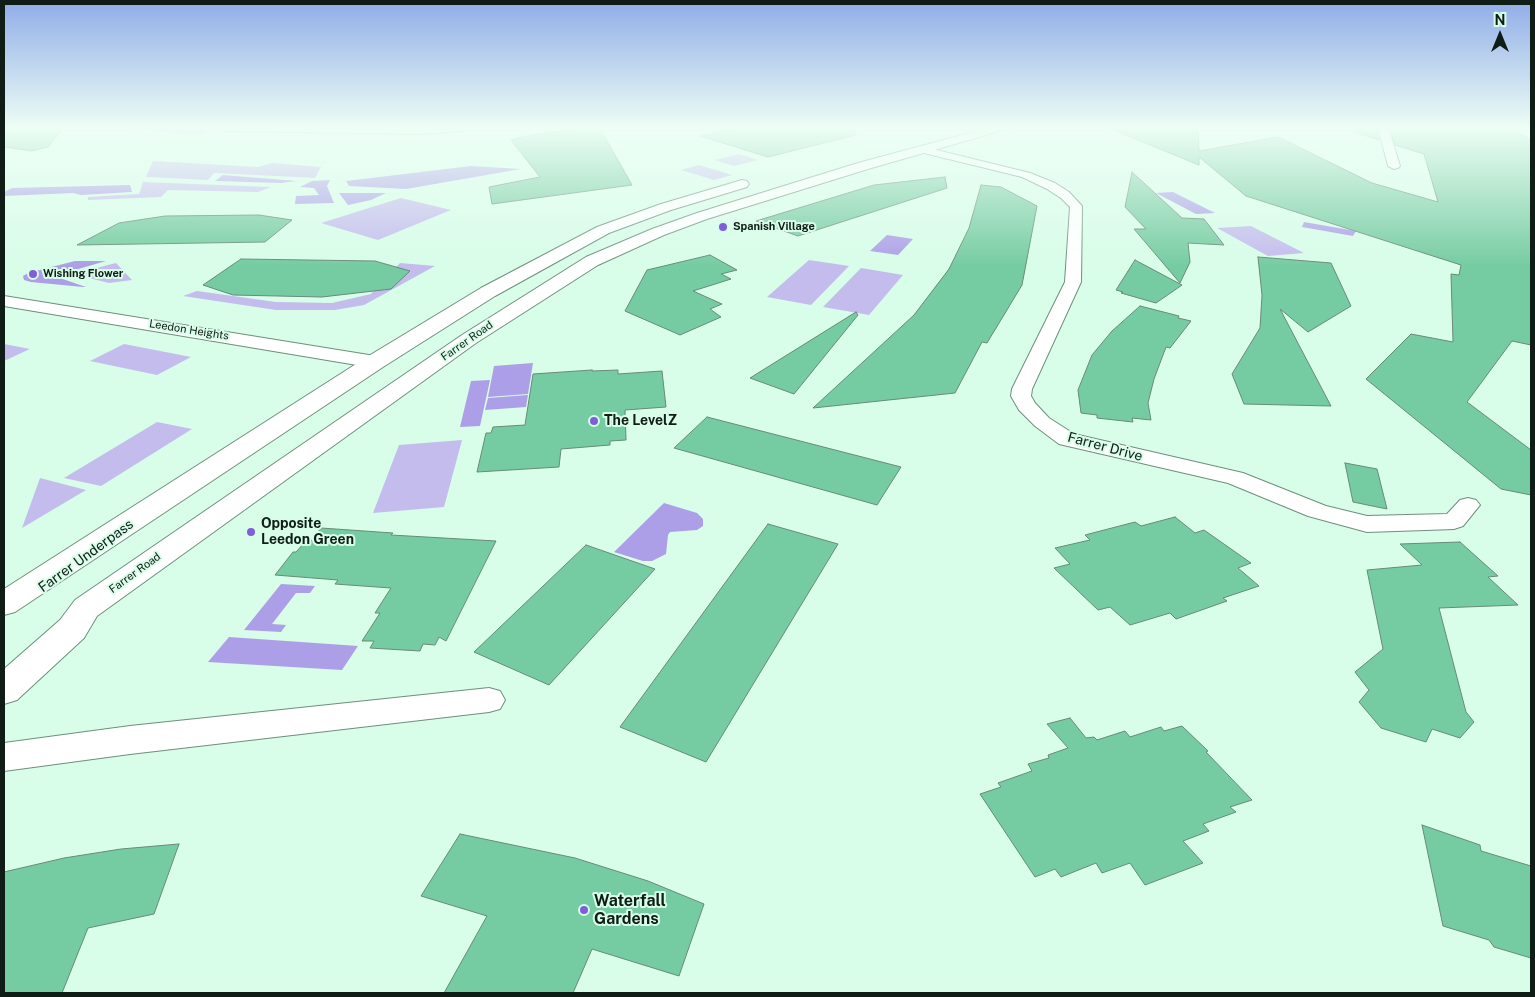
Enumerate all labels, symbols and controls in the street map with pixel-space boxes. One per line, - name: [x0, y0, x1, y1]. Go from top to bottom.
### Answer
- north arrow: [1475, 10, 1525, 60]
- text: N: [1495, 12, 1505, 28]
- place label: Spanish Village: [733, 220, 815, 234]
- marker: Spanish Village: [717, 221, 729, 233]
- place label: Wishing Flower: [43, 267, 123, 281]
- marker: Wishing Flower: [27, 268, 39, 280]
- street label: Leedon Heights: [148, 317, 230, 343]
- street label: Farrer Road: [439, 318, 495, 364]
- place label: The LevelZ: [604, 413, 677, 429]
- marker: The LevelZ: [588, 415, 600, 427]
- street label: Farrer Drive: [1066, 429, 1144, 465]
- street label: Farrer Underpass: [35, 516, 137, 596]
- place label: Opposite Leedon Green: [261, 516, 354, 548]
- marker: Opposite Leedon Green: [245, 526, 257, 538]
- street label: Farrer Road: [107, 550, 163, 596]
- place label: Waterfall Gardens: [594, 891, 666, 929]
- marker: Waterfall Gardens: [578, 904, 590, 916]

